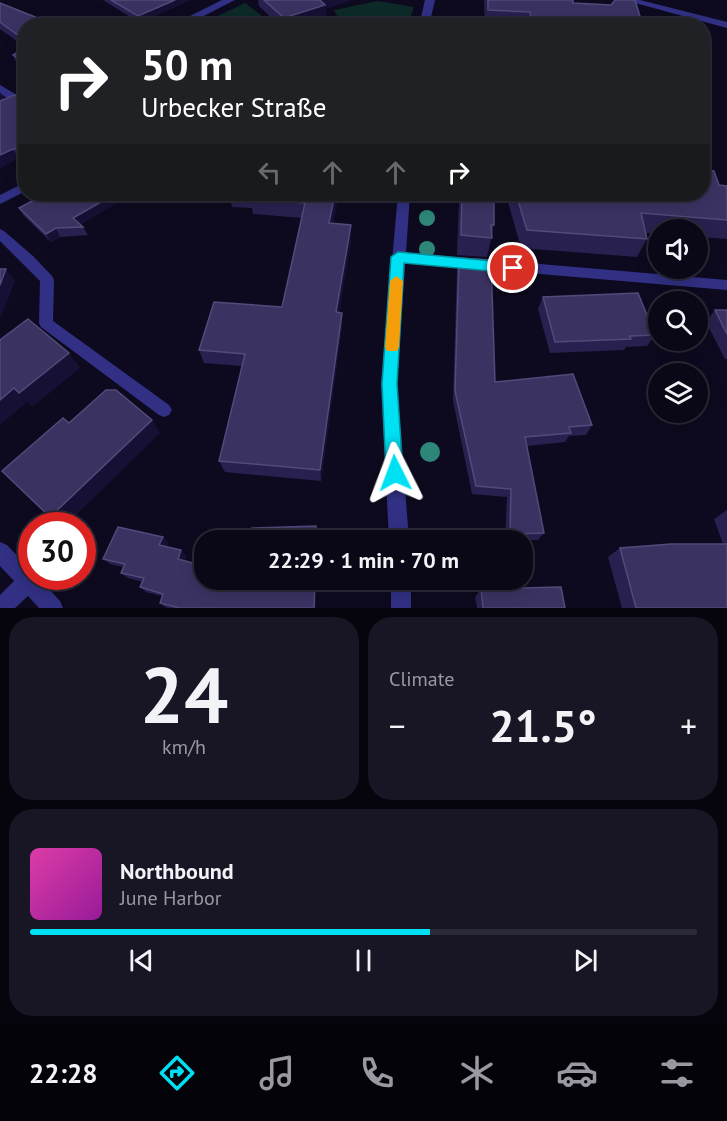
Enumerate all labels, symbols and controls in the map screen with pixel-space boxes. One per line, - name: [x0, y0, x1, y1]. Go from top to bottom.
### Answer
- text: 50 m: [141, 37, 233, 92]
- icon: right: [42, 42, 120, 120]
- text: Urbecker Straße: [141, 90, 326, 124]
- icon: left: [253, 156, 286, 189]
- icon: ahead: [316, 156, 349, 189]
- icon: ahead: [379, 156, 412, 189]
- icon: right: [442, 156, 475, 189]
- map controls: [648, 219, 708, 423]
- button: sound: [648, 219, 708, 279]
- pin: [487, 242, 538, 293]
- icon: arrive: [496, 251, 529, 284]
- button: search: [648, 291, 708, 351]
- button: layers: [648, 363, 708, 423]
- position arrow: [363, 441, 427, 505]
- speed limit sign: 30: [18, 512, 96, 590]
- text: 22:29 · 1 min · 70 m: [268, 546, 459, 574]
- text: 24: [140, 644, 228, 745]
- text: Climate: [389, 666, 455, 692]
- text: 21.5°: [489, 696, 597, 754]
- text: −: [389, 704, 406, 747]
- text: +: [680, 704, 697, 747]
- text: km/h: [162, 734, 206, 760]
- text: Northbound: [120, 857, 234, 885]
- text: June Harbor: [120, 885, 222, 911]
- icon: previous: [125, 944, 158, 977]
- icon: pause: [347, 944, 380, 977]
- icon: next: [569, 944, 602, 977]
- icon: directions: [156, 1052, 198, 1094]
- icon: music: [256, 1052, 298, 1094]
- icon: phone: [356, 1052, 398, 1094]
- icon: climate: [456, 1052, 498, 1094]
- icon: car: [556, 1052, 598, 1094]
- icon: filters: [656, 1052, 698, 1094]
- text: 22:28: [29, 1056, 98, 1090]

